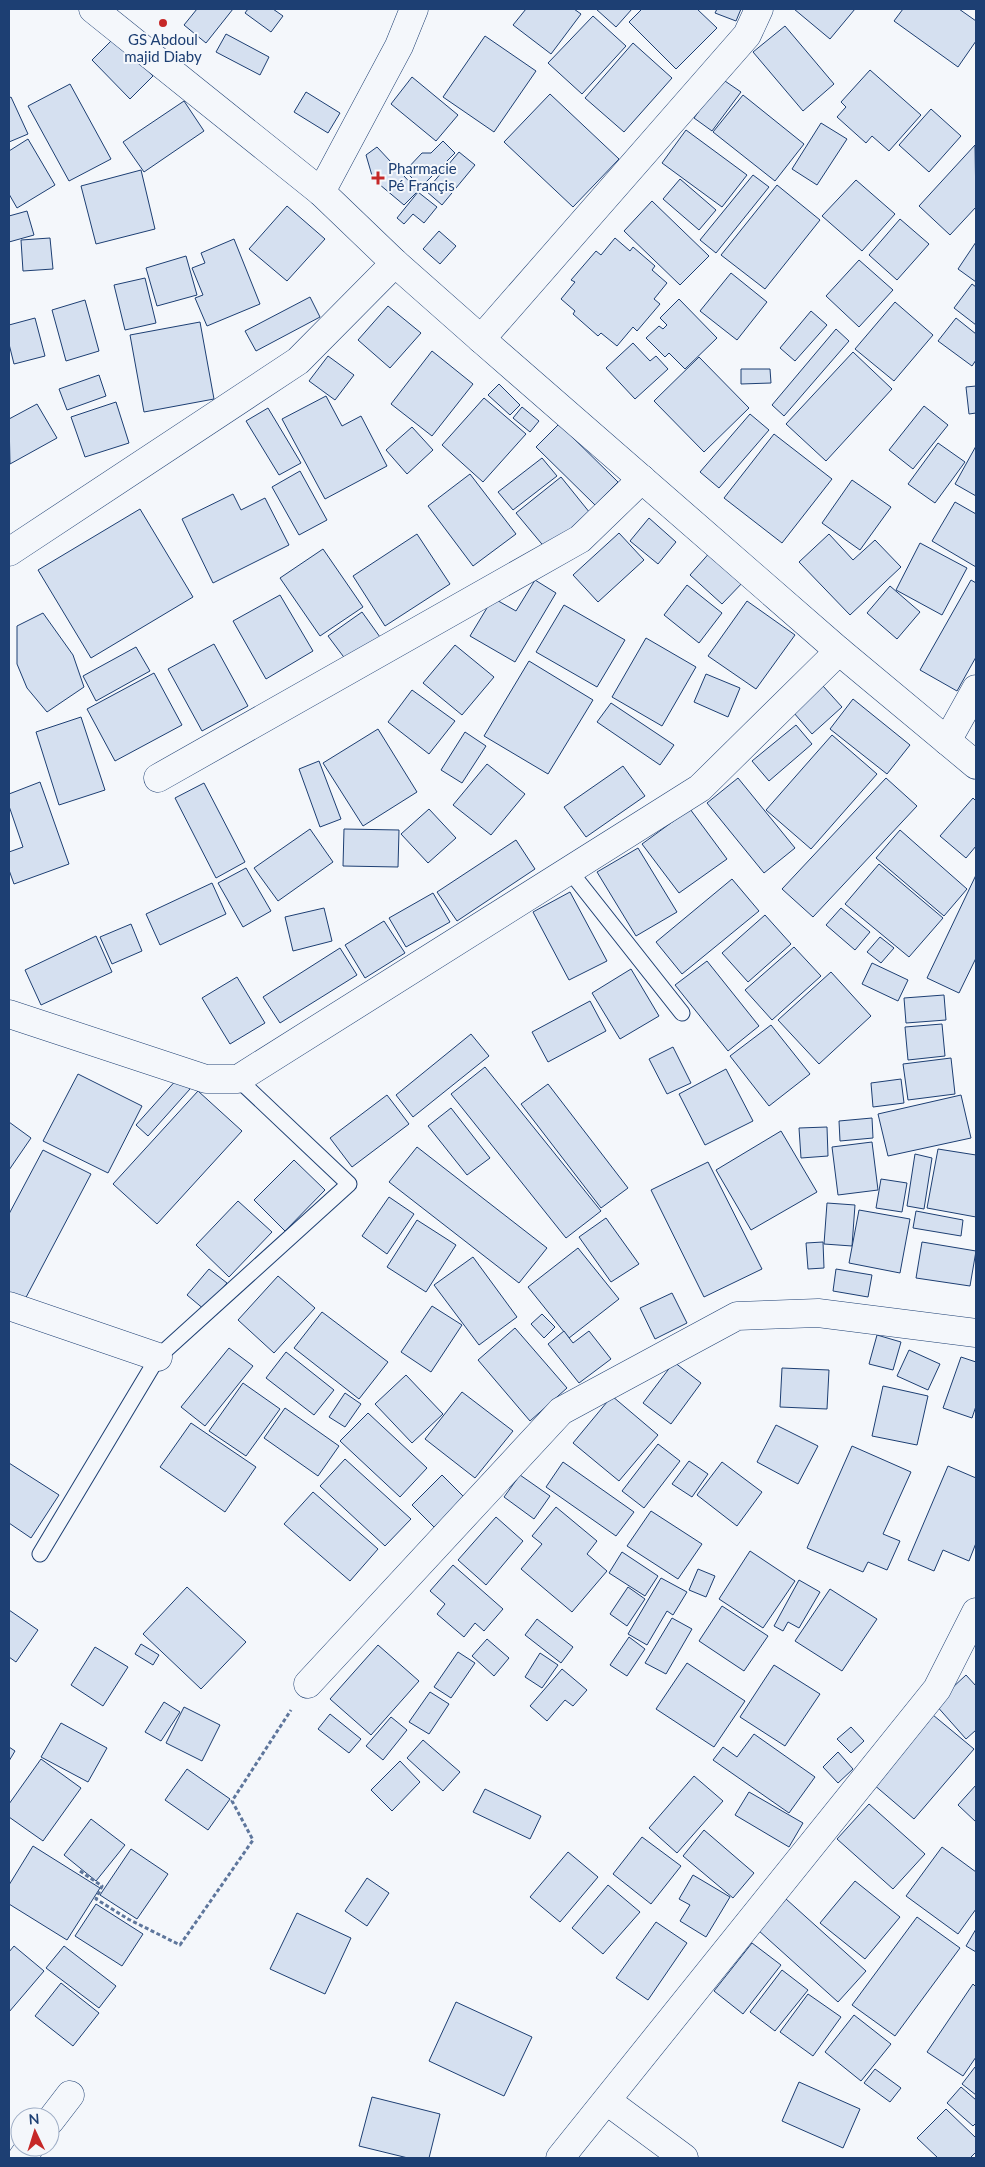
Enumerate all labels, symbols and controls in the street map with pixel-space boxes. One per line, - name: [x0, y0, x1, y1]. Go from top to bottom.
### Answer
- marker: GS Abdoul majid Diaby: [157, 17, 169, 29]
- place label: GS Abdoul majid Diaby: [124, 30, 202, 65]
- place label: Pharmacie Pé Françis: [388, 159, 457, 194]
- marker: Pharmacie Pé Françis: [372, 172, 384, 184]
- north arrow: [10, 2107, 60, 2157]
- text: N: [28, 2110, 40, 2127]

